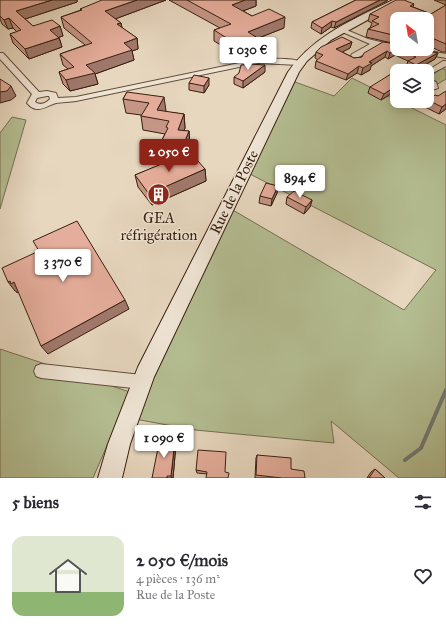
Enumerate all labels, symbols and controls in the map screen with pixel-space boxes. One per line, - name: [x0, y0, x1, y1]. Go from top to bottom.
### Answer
- north arrow: [390, 12, 434, 56]
- map controls: [390, 12, 434, 108]
- pin: 1 030 €: [211, 37, 285, 71]
- text: 1 030 €: [229, 42, 267, 58]
- button: layers: [390, 64, 434, 108]
- pin: 2 050 €: [132, 139, 206, 173]
- text: 2 050 €: [148, 144, 190, 160]
- street label: Rue de la Poste: [206, 147, 262, 237]
- pin: 894 €: [272, 165, 328, 199]
- text: 894 €: [284, 170, 316, 186]
- building icon: GEA réfrigération: [146, 182, 172, 208]
- place label: GEA réfrigération: [121, 209, 197, 244]
- pin: 3 370 €: [26, 249, 100, 283]
- text: 3 370 €: [44, 254, 82, 270]
- pin: 1 090 €: [127, 425, 201, 459]
- text: 1 090 €: [144, 430, 184, 446]
- icon: filters: [412, 491, 434, 513]
- text: 5 biens: [12, 492, 59, 513]
- text: 2 050 €/mois: [136, 550, 228, 571]
- icon: home: [44, 552, 92, 600]
- icon: heart: [412, 565, 434, 587]
- text: 4 pièces · 136 m²: [136, 571, 220, 587]
- text: Rue de la Poste: [136, 587, 215, 603]

